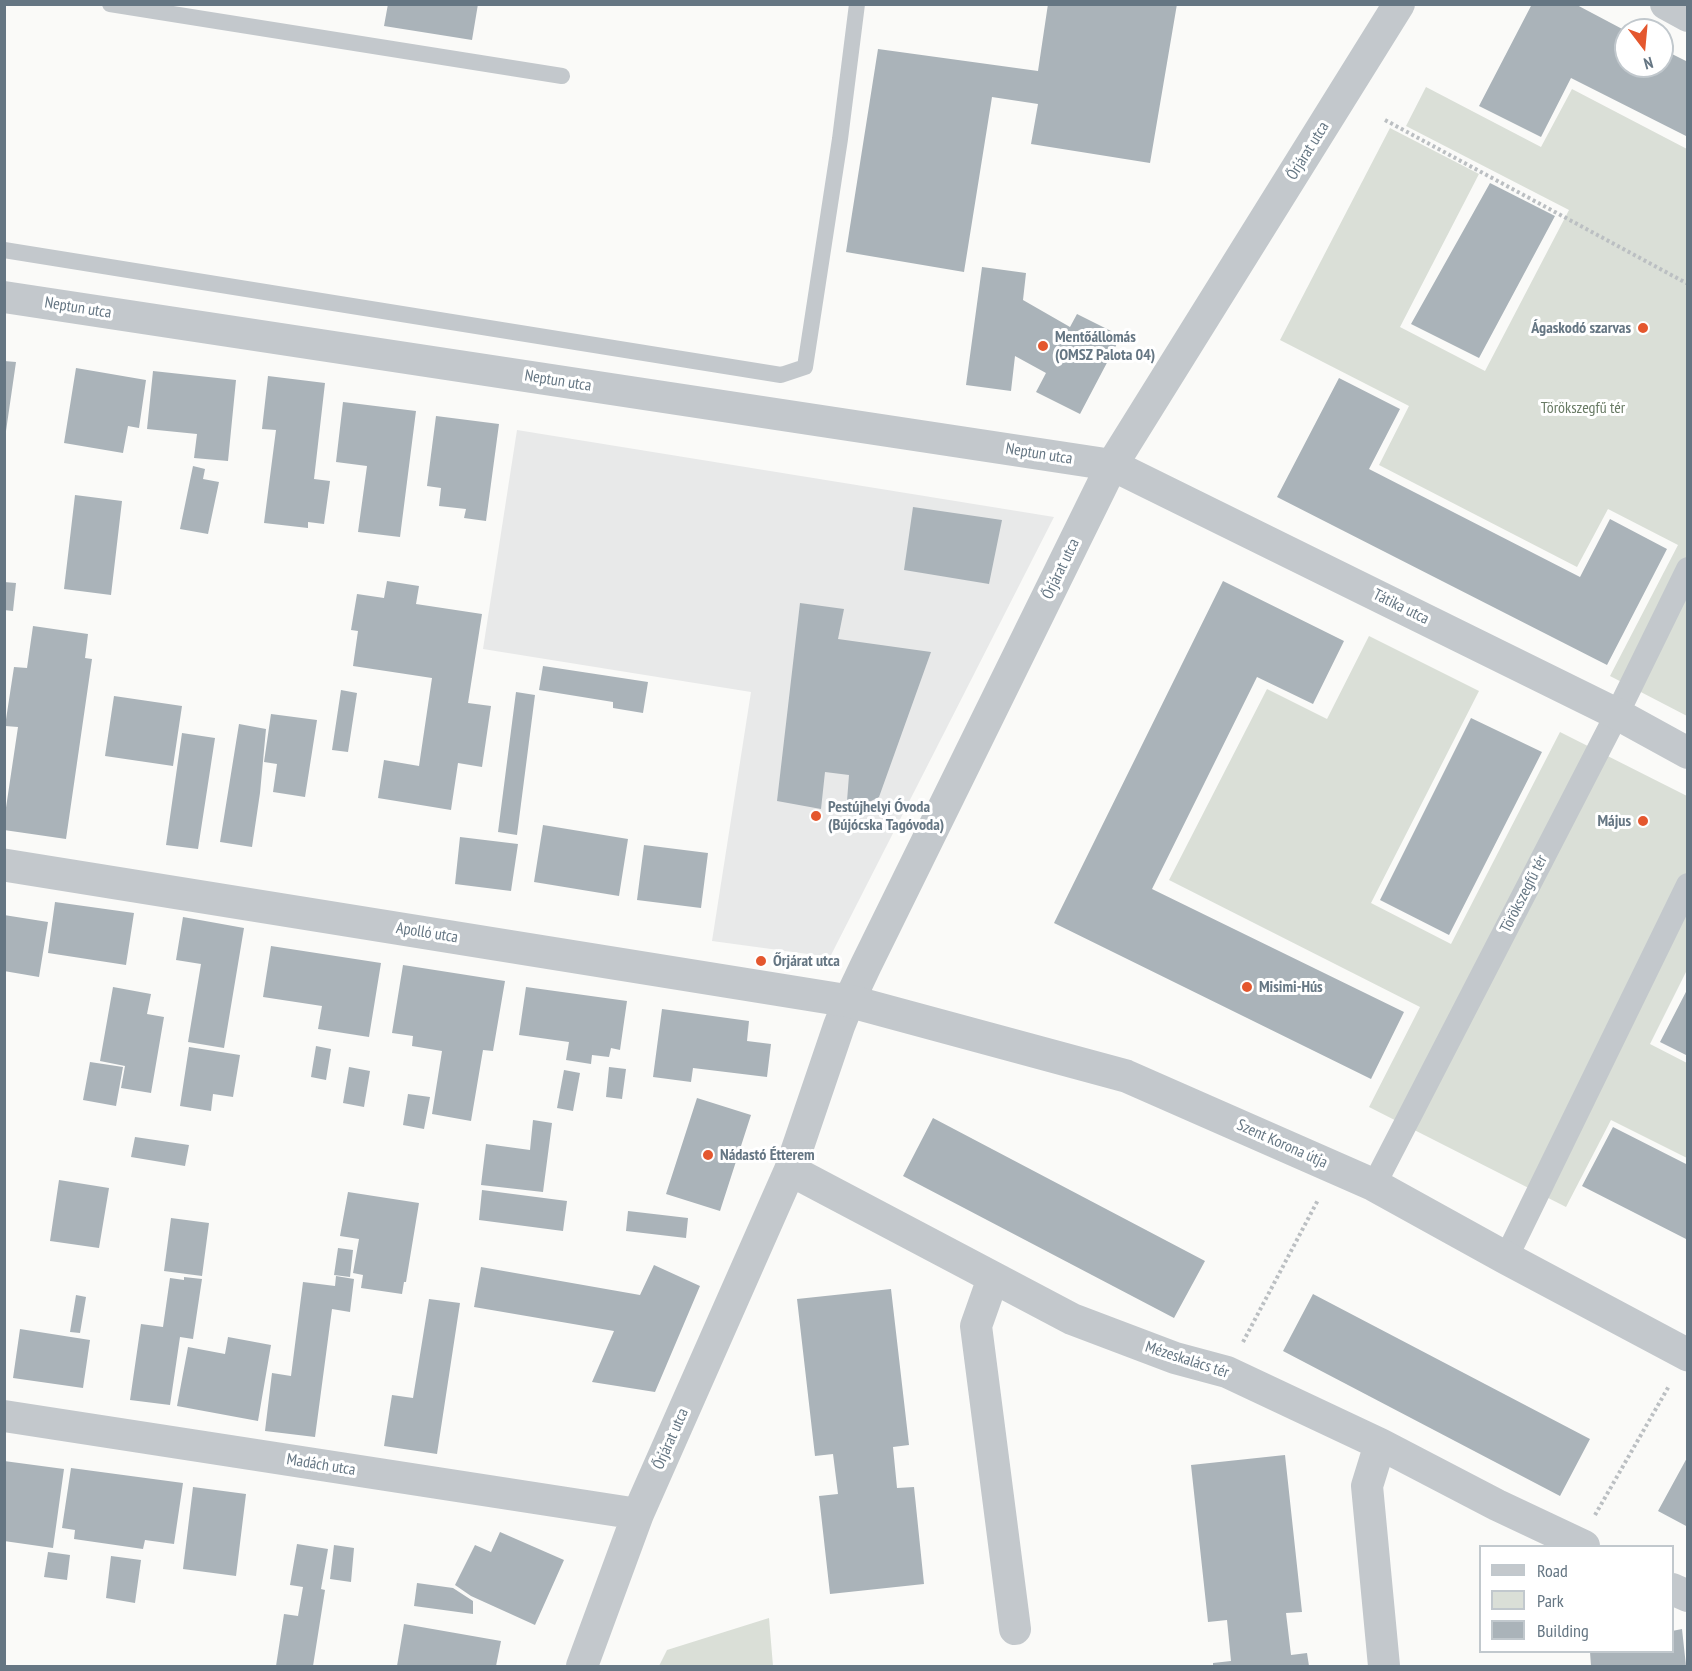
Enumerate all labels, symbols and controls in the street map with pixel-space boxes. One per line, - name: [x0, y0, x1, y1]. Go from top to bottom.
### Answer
- north arrow: [1614, 18, 1674, 78]
- text: N: [1642, 53, 1655, 74]
- street label: Őrjárat utca: [1283, 118, 1333, 184]
- street label: Neptun utca: [43, 293, 113, 323]
- place label: Ágaskodó szarvas: [1531, 318, 1631, 338]
- marker: Ágaskodó szarvas: [1636, 321, 1650, 335]
- place label: Mentőállomás (OMSZ Palota 04): [1055, 327, 1155, 365]
- marker: Mentőállomás (OMSZ Palota 04): [1036, 339, 1050, 353]
- street label: Neptun utca: [523, 366, 593, 396]
- park label: Törökszegfű tér: [1541, 398, 1625, 418]
- street label: Neptun utca: [1004, 439, 1074, 469]
- street label: Őrjárat utca: [1038, 536, 1084, 602]
- street label: Tátika utca: [1370, 585, 1432, 629]
- place label: Pestújhelyi Óvoda (Bújócska Tagóvoda): [828, 797, 944, 835]
- marker: Pestújhelyi Óvoda (Bújócska Tagóvoda): [809, 809, 823, 823]
- place label: Május: [1597, 811, 1631, 831]
- marker: Május: [1636, 814, 1650, 828]
- street label: Törökszegfű tér: [1496, 852, 1552, 936]
- street label: Apolló utca: [395, 919, 459, 947]
- place label: Őrjárat utca: [773, 951, 840, 971]
- marker: Őrjárat utca: [754, 954, 768, 968]
- place label: Misimi-Hús: [1259, 977, 1323, 997]
- marker: Misimi-Hús: [1240, 980, 1254, 994]
- street label: Szent Korona útja: [1234, 1115, 1330, 1173]
- place label: Nádastó Étterem: [720, 1145, 815, 1165]
- marker: Nádastó Étterem: [701, 1148, 715, 1162]
- street label: Mézeskalács tér: [1143, 1337, 1231, 1383]
- street label: Őrjárat utca: [649, 1405, 693, 1473]
- street label: Madách utca: [285, 1450, 357, 1480]
- legend: [1479, 1545, 1674, 1653]
- text: Road: [1537, 1559, 1568, 1582]
- text: Park: [1537, 1589, 1564, 1612]
- text: Building: [1537, 1619, 1589, 1642]

